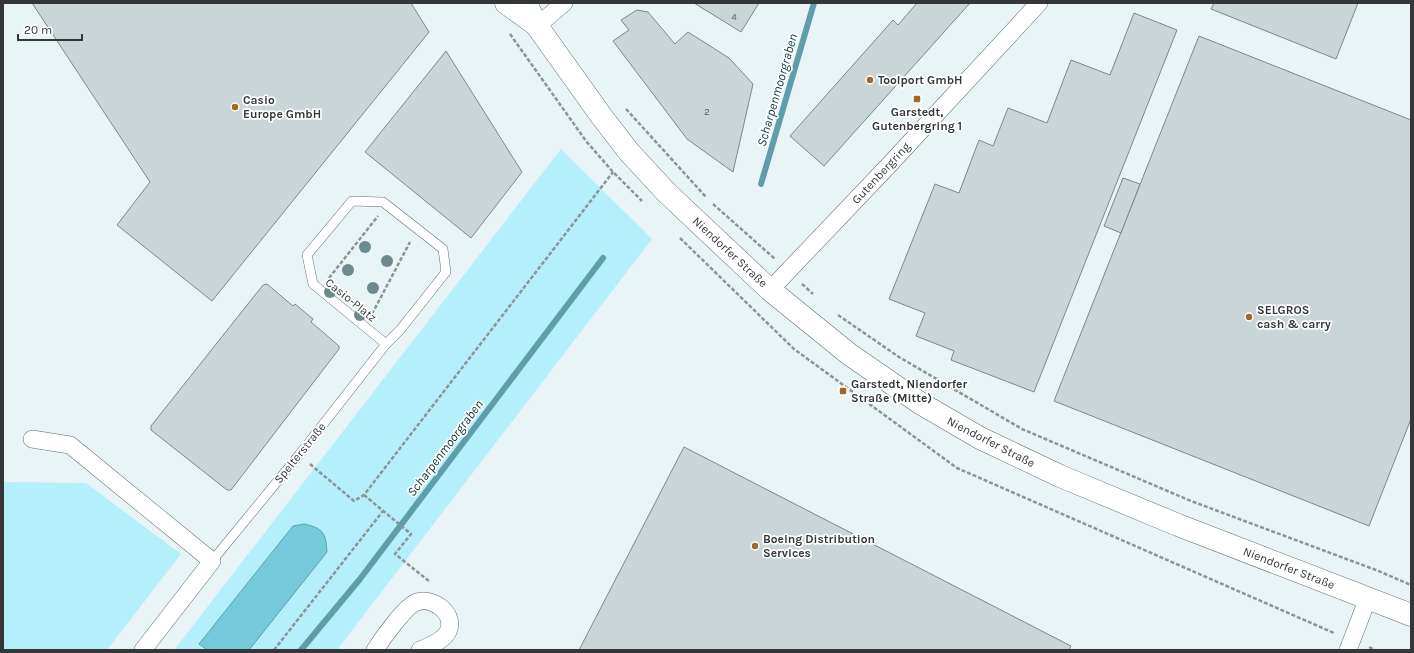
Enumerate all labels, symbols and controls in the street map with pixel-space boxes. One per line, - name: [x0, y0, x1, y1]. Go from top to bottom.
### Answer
- house number: 4: [731, 11, 737, 23]
- scale bar: [18, 16, 82, 42]
- text: 20 m: [24, 23, 52, 37]
- water label: Scharpenmoorgraben: [754, 32, 800, 148]
- place label: Toolport GmbH: [878, 73, 962, 87]
- marker: Toolport GmbH: [865, 75, 875, 85]
- place label: Casio Europe GmbH: [243, 93, 321, 121]
- marker: Garstedt, Gutenbergring 1: [912, 94, 922, 104]
- marker: Casio Europe GmbH: [230, 102, 240, 112]
- place label: Garstedt, Gutenbergring 1: [872, 105, 962, 133]
- house number: 2: [704, 106, 710, 118]
- street label: Gutenbergring: [849, 139, 913, 207]
- street label: Niendorfer Straße: [690, 214, 770, 290]
- street label: Casio-Platz: [323, 275, 379, 325]
- place label: SELGROS cash & carry: [1257, 303, 1331, 331]
- marker: SELGROS cash & carry: [1244, 312, 1254, 322]
- place label: Garstedt, Niendorfer Straße (Mitte): [851, 377, 967, 405]
- marker: Garstedt, Niendorfer Straße (Mitte): [838, 386, 848, 396]
- water label: Scharpenmoorgraben: [404, 397, 486, 499]
- street label: Niendorfer Straße: [945, 414, 1037, 470]
- street label: Spelterstraße: [271, 420, 329, 486]
- place label: Boeing Distribution Services: [763, 532, 875, 560]
- marker: Boeing Distribution Services: [750, 541, 760, 551]
- street label: Niendorfer Straße: [1241, 544, 1337, 592]

